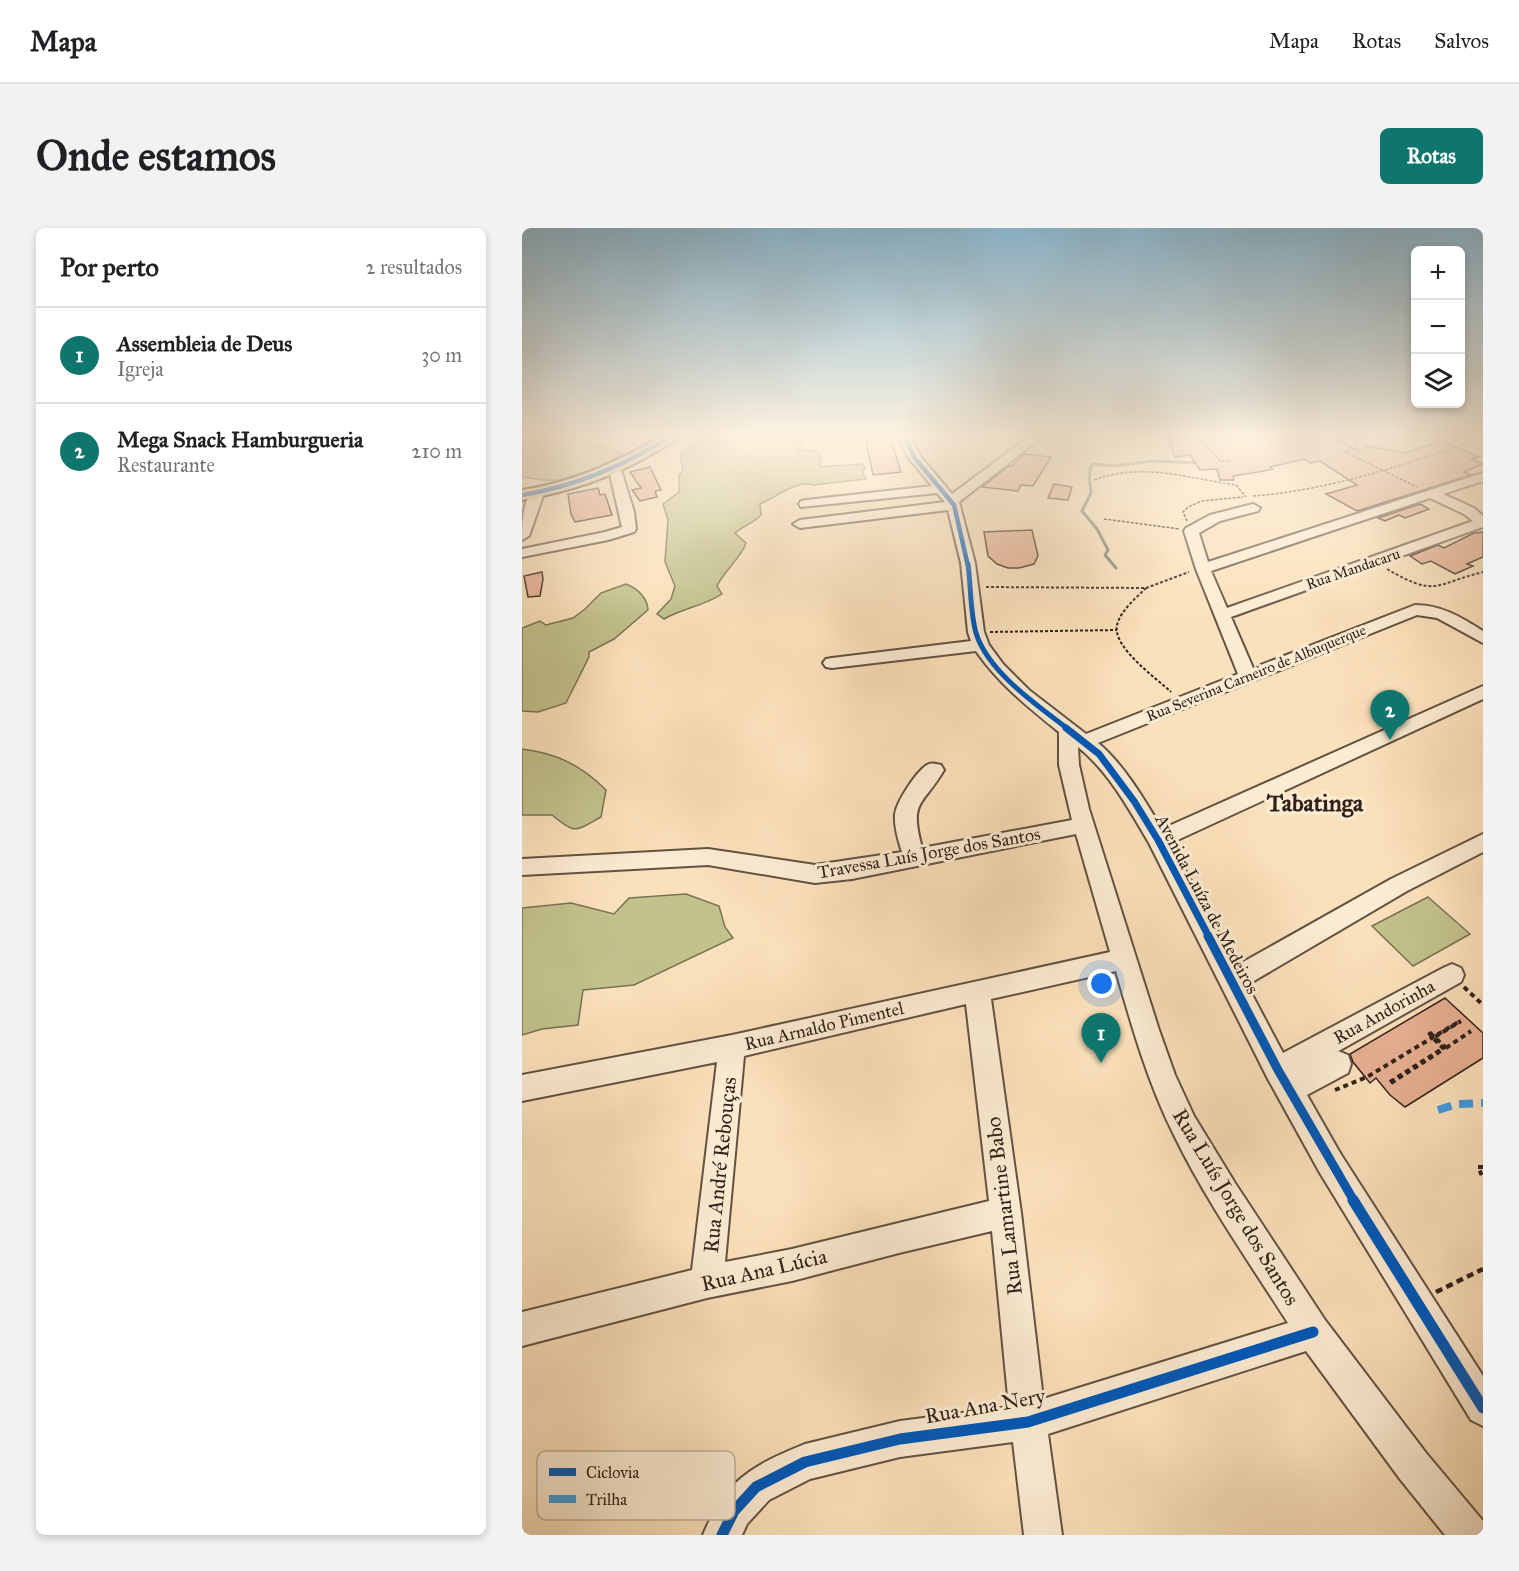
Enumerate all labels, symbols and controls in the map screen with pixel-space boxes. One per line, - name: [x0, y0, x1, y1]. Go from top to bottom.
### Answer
- text: Mapa: [30, 24, 97, 59]
- text: Mapa: [1269, 28, 1319, 54]
- text: Rotas: [1352, 28, 1401, 54]
- text: Salvos: [1434, 28, 1489, 54]
- button: Rotas: [1380, 128, 1483, 184]
- text: Onde estamos: [36, 130, 276, 182]
- map controls: [1411, 246, 1465, 408]
- button: +: [1411, 246, 1465, 300]
- text: Por perto: [60, 251, 159, 283]
- text: 2 resultados: [366, 255, 462, 279]
- button: −: [1411, 300, 1465, 354]
- text: Assembleia de Deus: [117, 330, 292, 357]
- text: 1: [76, 343, 83, 367]
- text: 30 m: [421, 343, 462, 367]
- button: layers: [1411, 354, 1465, 408]
- text: Igreja: [117, 357, 164, 381]
- text: Mega Snack Hamburgueria: [117, 426, 363, 453]
- text: 2: [75, 439, 84, 463]
- text: 210 m: [412, 439, 462, 463]
- text: Restaurante: [117, 453, 215, 477]
- street label: Rua Mandacaru: [1304, 545, 1402, 593]
- street label: Rua Severina Carneiro de Albuquerque: [1144, 621, 1369, 726]
- pin: 2: [1370, 690, 1410, 740]
- district label: Tabatinga: [1266, 788, 1364, 818]
- street label: Avenida Luíza de Medeiros: [1150, 810, 1264, 998]
- street label: Travessa Luís Jorge dos Santos: [816, 823, 1042, 884]
- your location: [1087, 969, 1116, 998]
- street label: Rua Andorinha: [1329, 975, 1439, 1049]
- street label: Rua Arnaldo Pimentel: [742, 997, 906, 1055]
- pin: 1: [1082, 1014, 1120, 1063]
- street label: Rua André Rebouças: [698, 1076, 742, 1254]
- street label: Rua Luís Jorge dos Santos: [1167, 1104, 1305, 1310]
- street label: Rua Lamartine Babo: [980, 1115, 1028, 1297]
- street label: Rua Ana Lúcia: [699, 1243, 830, 1297]
- street label: Rua Ana Nery: [923, 1382, 1048, 1429]
- legend: [537, 1451, 735, 1520]
- text: Ciclovia: [586, 1463, 639, 1482]
- text: Trilha: [586, 1490, 627, 1509]

